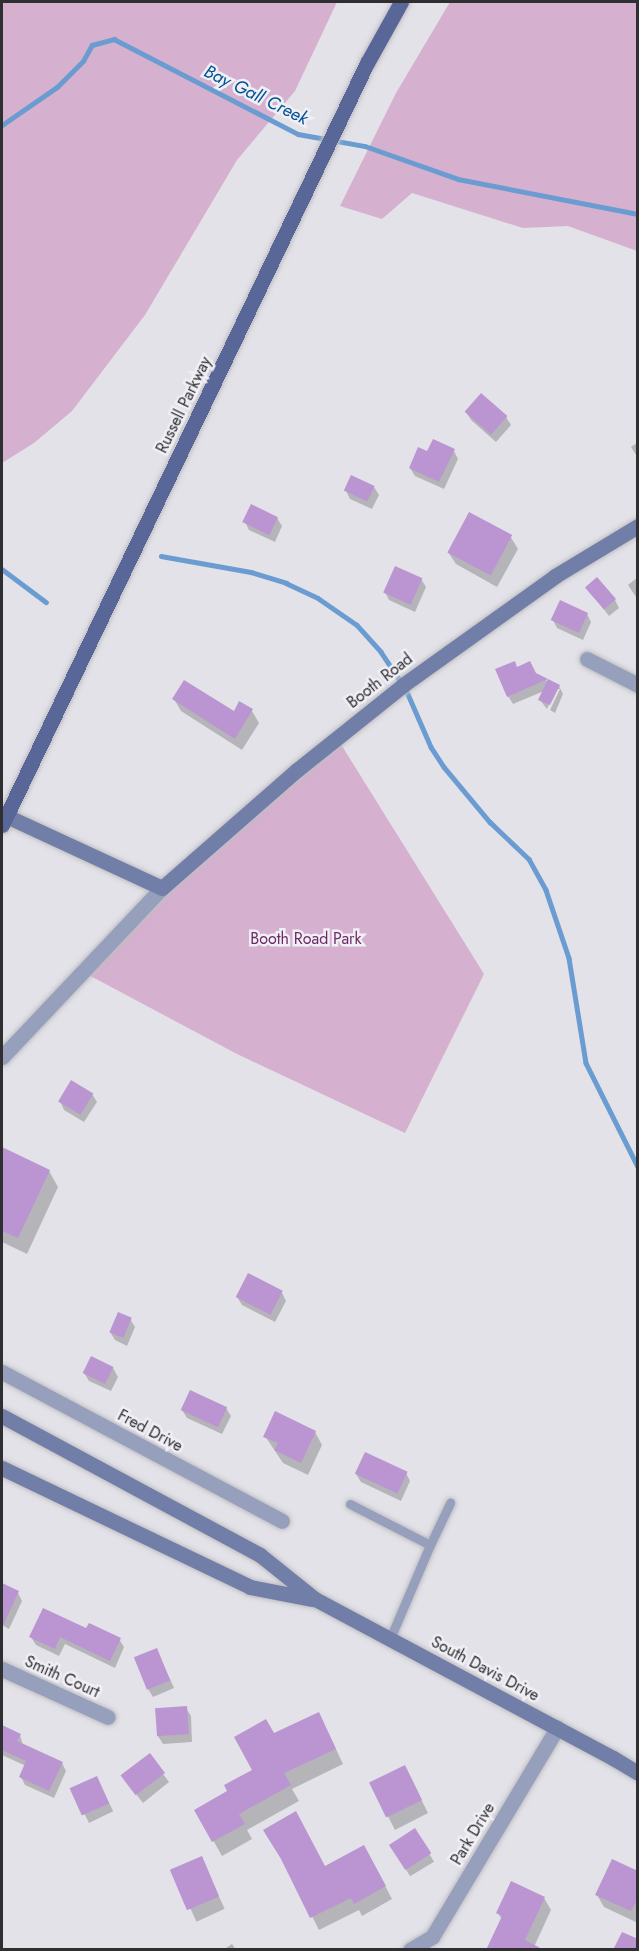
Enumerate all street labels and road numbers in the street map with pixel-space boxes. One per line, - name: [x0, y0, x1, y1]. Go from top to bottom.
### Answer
- street label: Russell Parkway: [152, 354, 216, 456]
- street label: Booth Road: [343, 649, 417, 713]
- street label: Fred Drive: [114, 1406, 186, 1456]
- street label: South Davis Drive: [428, 1632, 542, 1706]
- street label: Smith Court: [22, 1652, 102, 1702]
- street label: Park Drive: [447, 1800, 499, 1868]

